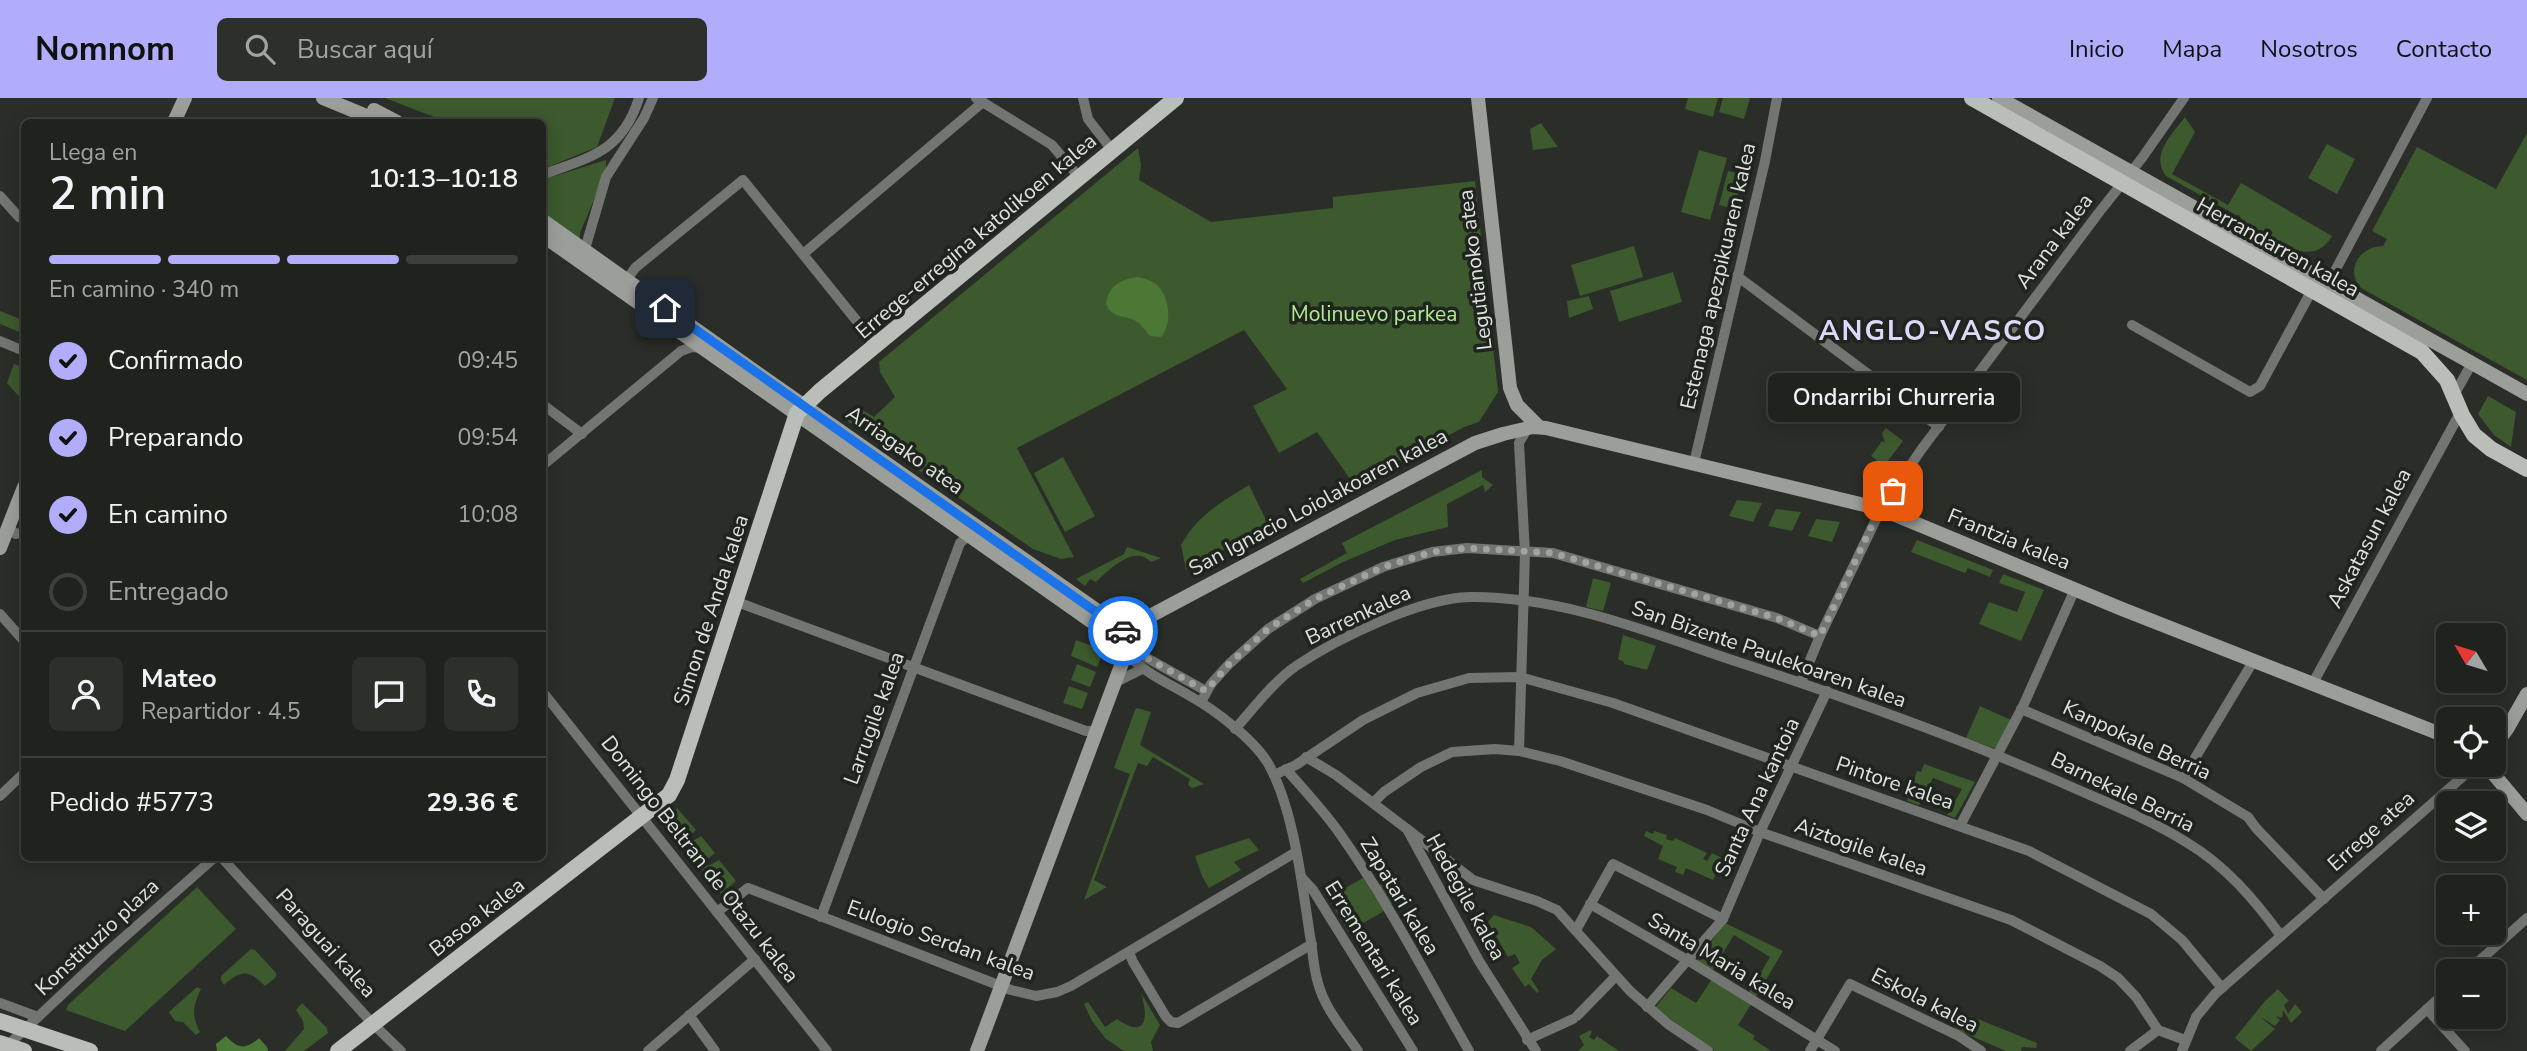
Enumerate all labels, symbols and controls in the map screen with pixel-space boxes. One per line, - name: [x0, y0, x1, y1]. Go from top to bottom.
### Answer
- search box: [217, 18, 707, 81]
- text: Nomnom: [35, 27, 175, 72]
- icon: search: [241, 30, 279, 68]
- text: Buscar aquí: [297, 32, 433, 67]
- text: Inicio: [2069, 33, 2124, 65]
- text: Mapa: [2162, 33, 2222, 65]
- text: Nosotros: [2260, 33, 2358, 65]
- text: Contacto: [2396, 33, 2492, 65]
- street label: Errege-erregina katolikoen kalea: [850, 127, 1102, 345]
- text: Llega en: [49, 137, 137, 168]
- street label: Estenaga apezpikuaren kalea: [1674, 140, 1762, 412]
- text: 10:13–10:18: [368, 161, 518, 196]
- text: 2 min: [49, 162, 166, 225]
- street label: Legutianoko atea: [1451, 188, 1499, 352]
- street label: Arana kalea: [2009, 188, 2099, 294]
- street label: Herrandarren kalea: [2192, 191, 2364, 303]
- text: En camino · 340 m: [49, 274, 239, 305]
- pin: [635, 278, 695, 338]
- icon: home: [646, 289, 684, 327]
- park label: Molinuevo parkea: [1291, 300, 1457, 328]
- district label: ANGLO-VASCO: [1819, 312, 2047, 350]
- icon: check: [49, 342, 87, 380]
- text: Confirmado: [108, 343, 243, 378]
- text: 09:45: [458, 345, 518, 376]
- callout: Ondarribi Churreria: [1767, 372, 2019, 421]
- text: Ondarribi Churreria: [1793, 382, 1995, 413]
- street label: Arriagako atea: [841, 399, 969, 501]
- icon: check: [49, 419, 87, 457]
- text: Preparando: [108, 420, 243, 455]
- text: 09:54: [458, 422, 518, 453]
- street label: San Ignacio Loiolakoaren kalea: [1184, 422, 1452, 582]
- pin: [1863, 461, 1923, 521]
- street label: Askatasun kalea: [2320, 463, 2418, 613]
- icon: bag: [1874, 472, 1912, 510]
- icon: check: [49, 496, 87, 534]
- text: En camino: [108, 497, 228, 532]
- text: 10:08: [458, 499, 518, 530]
- street label: Frantzia kalea: [1943, 502, 2075, 576]
- street label: Simon de Anda kalea: [667, 511, 755, 709]
- text: Entregado: [108, 574, 229, 609]
- street label: Barrenkalea: [1301, 578, 1415, 652]
- street label: San Bizente Paulekoaren kalea: [1628, 594, 1910, 714]
- courier: [1088, 596, 1158, 666]
- icon: car: [1104, 612, 1142, 650]
- north arrow: [2436, 623, 2506, 693]
- map controls: [2436, 623, 2506, 1029]
- street label: Larrugile kalea: [837, 648, 911, 788]
- button: person: [49, 657, 123, 731]
- button: chat: [352, 657, 426, 731]
- button: phone: [444, 657, 518, 731]
- text: Mateo: [141, 661, 217, 696]
- street label: Kanpokale Berria: [2058, 693, 2216, 787]
- text: Repartidor · 4.5: [141, 696, 301, 727]
- button: locate: [2436, 707, 2506, 777]
- street label: Santa Ana kantoia: [1708, 713, 1806, 881]
- street label: Domingo Beltran de Otazu kalea: [595, 730, 805, 988]
- street label: Barnekale Berria: [2047, 745, 2199, 839]
- street label: Pintore kalea: [1832, 750, 1958, 816]
- text: Pedido #5773: [49, 785, 214, 820]
- text: 29.36 €: [427, 785, 518, 820]
- street label: Errege atea: [2322, 785, 2420, 877]
- button: layers: [2436, 791, 2506, 861]
- street label: Aiztogile kalea: [1791, 811, 1931, 883]
- street label: Hedegile kalea: [1420, 829, 1512, 965]
- street label: Zapatari kalea: [1354, 832, 1446, 960]
- street label: Basoa kalea: [424, 871, 530, 963]
- street label: Konstituzio plaza: [29, 872, 165, 1002]
- street label: Errementari kalea: [1318, 875, 1430, 1031]
- button: +: [2436, 875, 2506, 945]
- street label: Paraguai kalea: [269, 882, 383, 1004]
- street label: Eulogio Serdan kalea: [843, 893, 1039, 987]
- street label: Santa Maria kalea: [1643, 906, 1801, 1016]
- button: −: [2436, 959, 2506, 1029]
- street label: Eskola kalea: [1867, 961, 1983, 1039]

